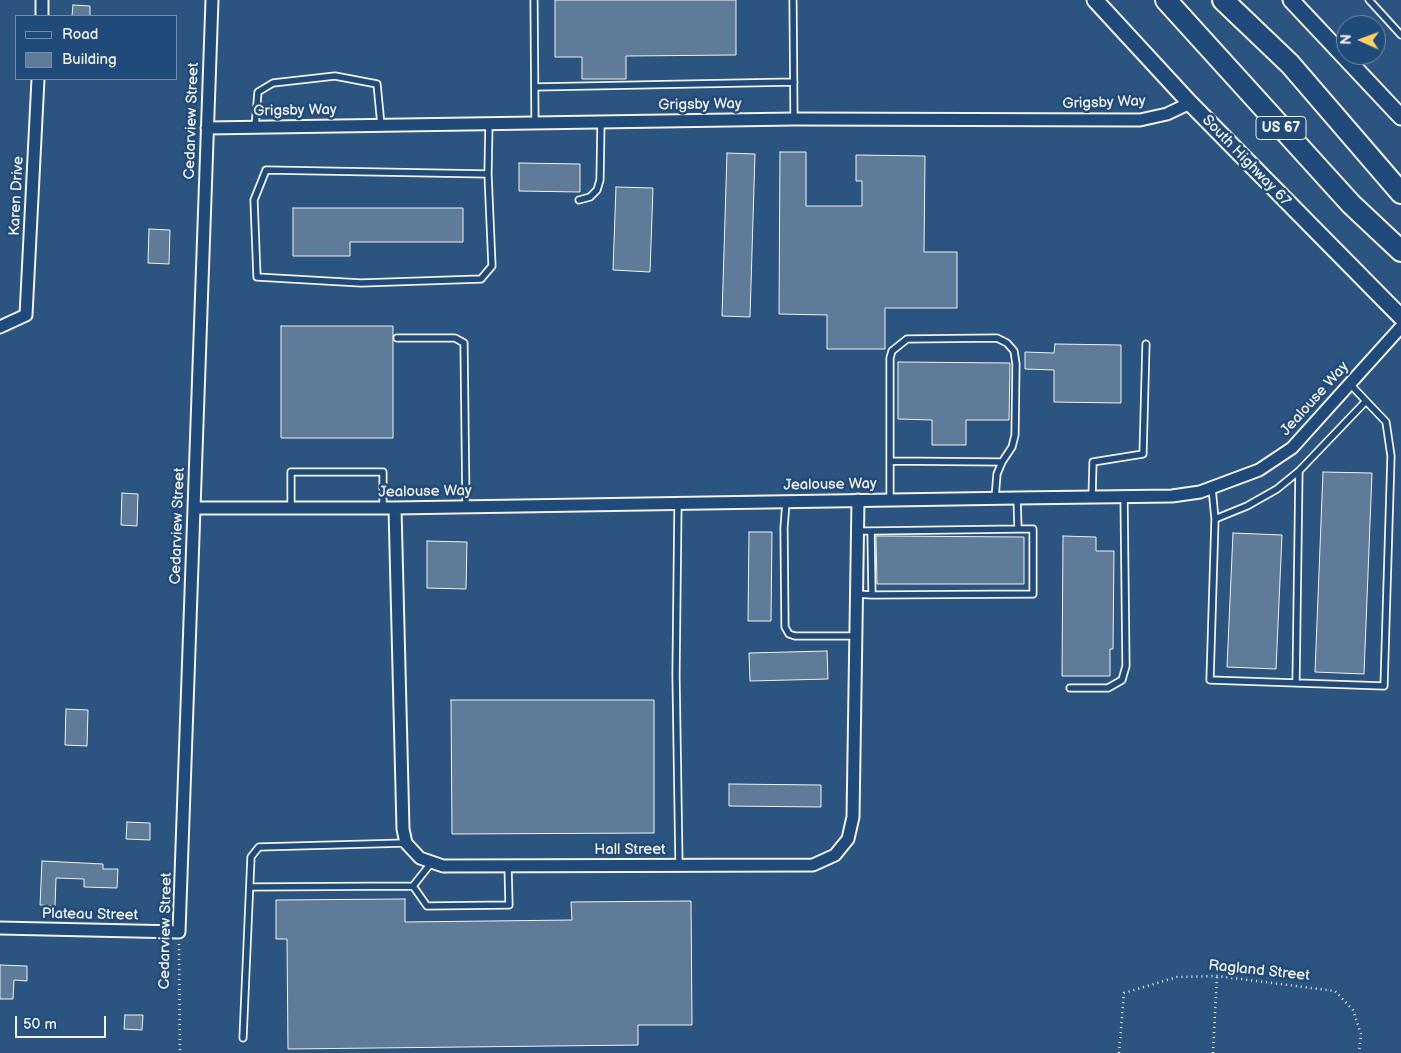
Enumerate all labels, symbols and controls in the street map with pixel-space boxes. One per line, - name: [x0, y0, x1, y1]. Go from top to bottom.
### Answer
- legend: [15, 15, 178, 80]
- north arrow: [1336, 15, 1386, 65]
- text: Road: [62, 25, 98, 44]
- text: N: [1338, 34, 1355, 45]
- text: Building: [62, 50, 117, 69]
- street label: Cedarview Street: [181, 62, 203, 180]
- street label: Grigsby Way: [1062, 93, 1146, 113]
- street label: Grigsby Way: [658, 95, 742, 115]
- street label: Grigsby Way: [253, 101, 337, 121]
- street label: South Highway 67: [1198, 112, 1294, 210]
- road number: US 67: [1256, 116, 1306, 140]
- street label: Karen Drive: [6, 156, 28, 236]
- street label: Jealouse Way: [1277, 358, 1353, 440]
- street label: Cedarview Street: [167, 467, 189, 585]
- street label: Jealouse Way: [783, 475, 877, 495]
- street label: Jealouse Way: [378, 482, 472, 502]
- street label: Hall Street: [594, 841, 666, 859]
- street label: Cedarview Street: [156, 872, 176, 990]
- street label: Plateau Street: [42, 905, 138, 925]
- street label: Ragland Street: [1207, 957, 1311, 985]
- scale bar: [18, 1006, 109, 1038]
- text: 50 m: [23, 1015, 57, 1034]

